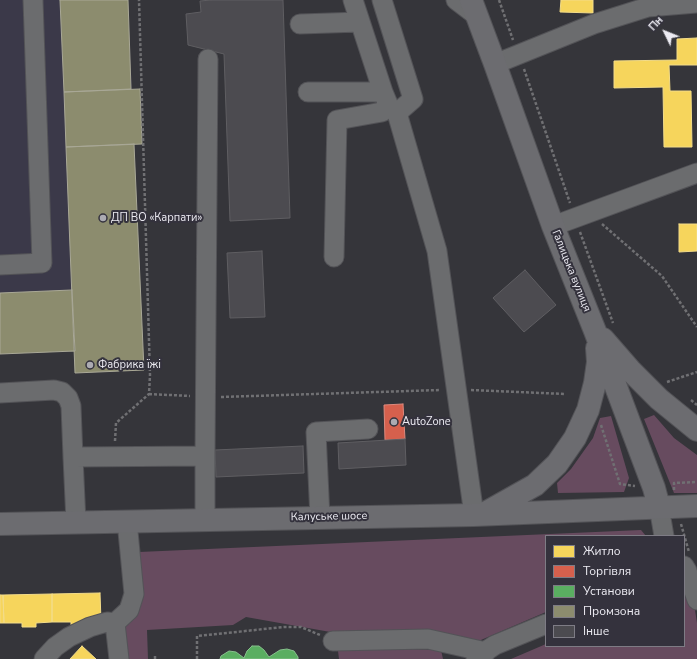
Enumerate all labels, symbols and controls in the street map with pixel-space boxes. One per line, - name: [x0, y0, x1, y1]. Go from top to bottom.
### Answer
- north arrow: [645, 12, 685, 52]
- text: Пн: [645, 13, 667, 34]
- place label: ДП ВО «Карпати»: [111, 211, 202, 225]
- marker: ДП ВО «Карпати»: [98, 213, 108, 223]
- street label: Галицька вулиця: [549, 228, 593, 314]
- place label: Фабрика їжі: [98, 358, 161, 372]
- marker: Фабрика їжі: [85, 360, 95, 370]
- place label: AutoZone: [402, 415, 451, 429]
- marker: AutoZone: [389, 417, 399, 427]
- street label: Калуське шосе: [290, 510, 368, 524]
- legend: [545, 535, 685, 647]
- text: Житло: [583, 543, 621, 559]
- text: Торгівля: [583, 563, 631, 579]
- text: Установи: [583, 583, 635, 599]
- text: Промзона: [583, 603, 640, 619]
- text: Інше: [583, 623, 609, 639]

